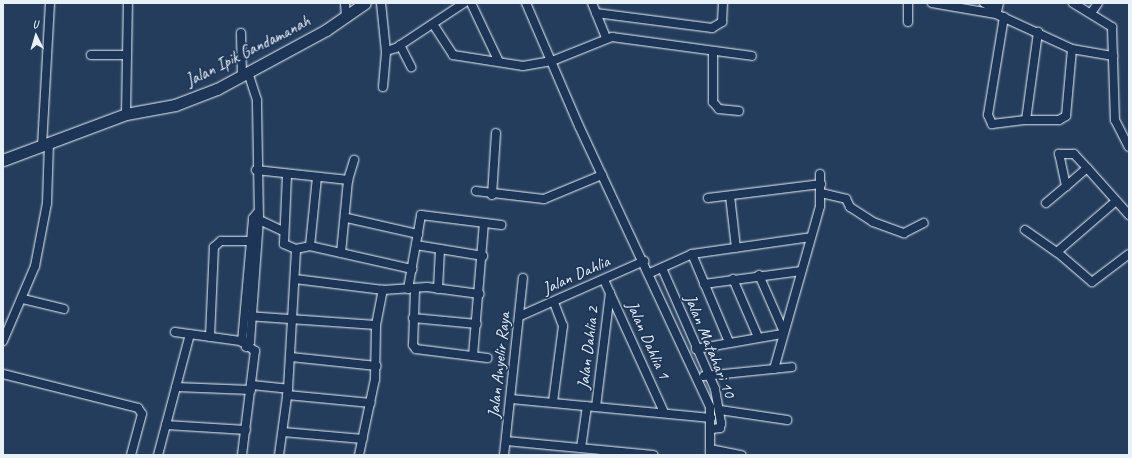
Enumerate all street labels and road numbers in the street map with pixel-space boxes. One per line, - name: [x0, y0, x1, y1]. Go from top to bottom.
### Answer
- street label: Jalan Ipik Gandamanah: [182, 11, 314, 91]
- street label: Jalan Dahlia: [539, 251, 613, 299]
- street label: Jalan Matahari 10: [680, 291, 740, 401]
- street label: Jalan Dahlia 1: [622, 298, 674, 382]
- street label: Jalan Dahlia 2: [573, 305, 603, 391]
- street label: Jalan Anyelir Raya: [483, 311, 515, 419]

